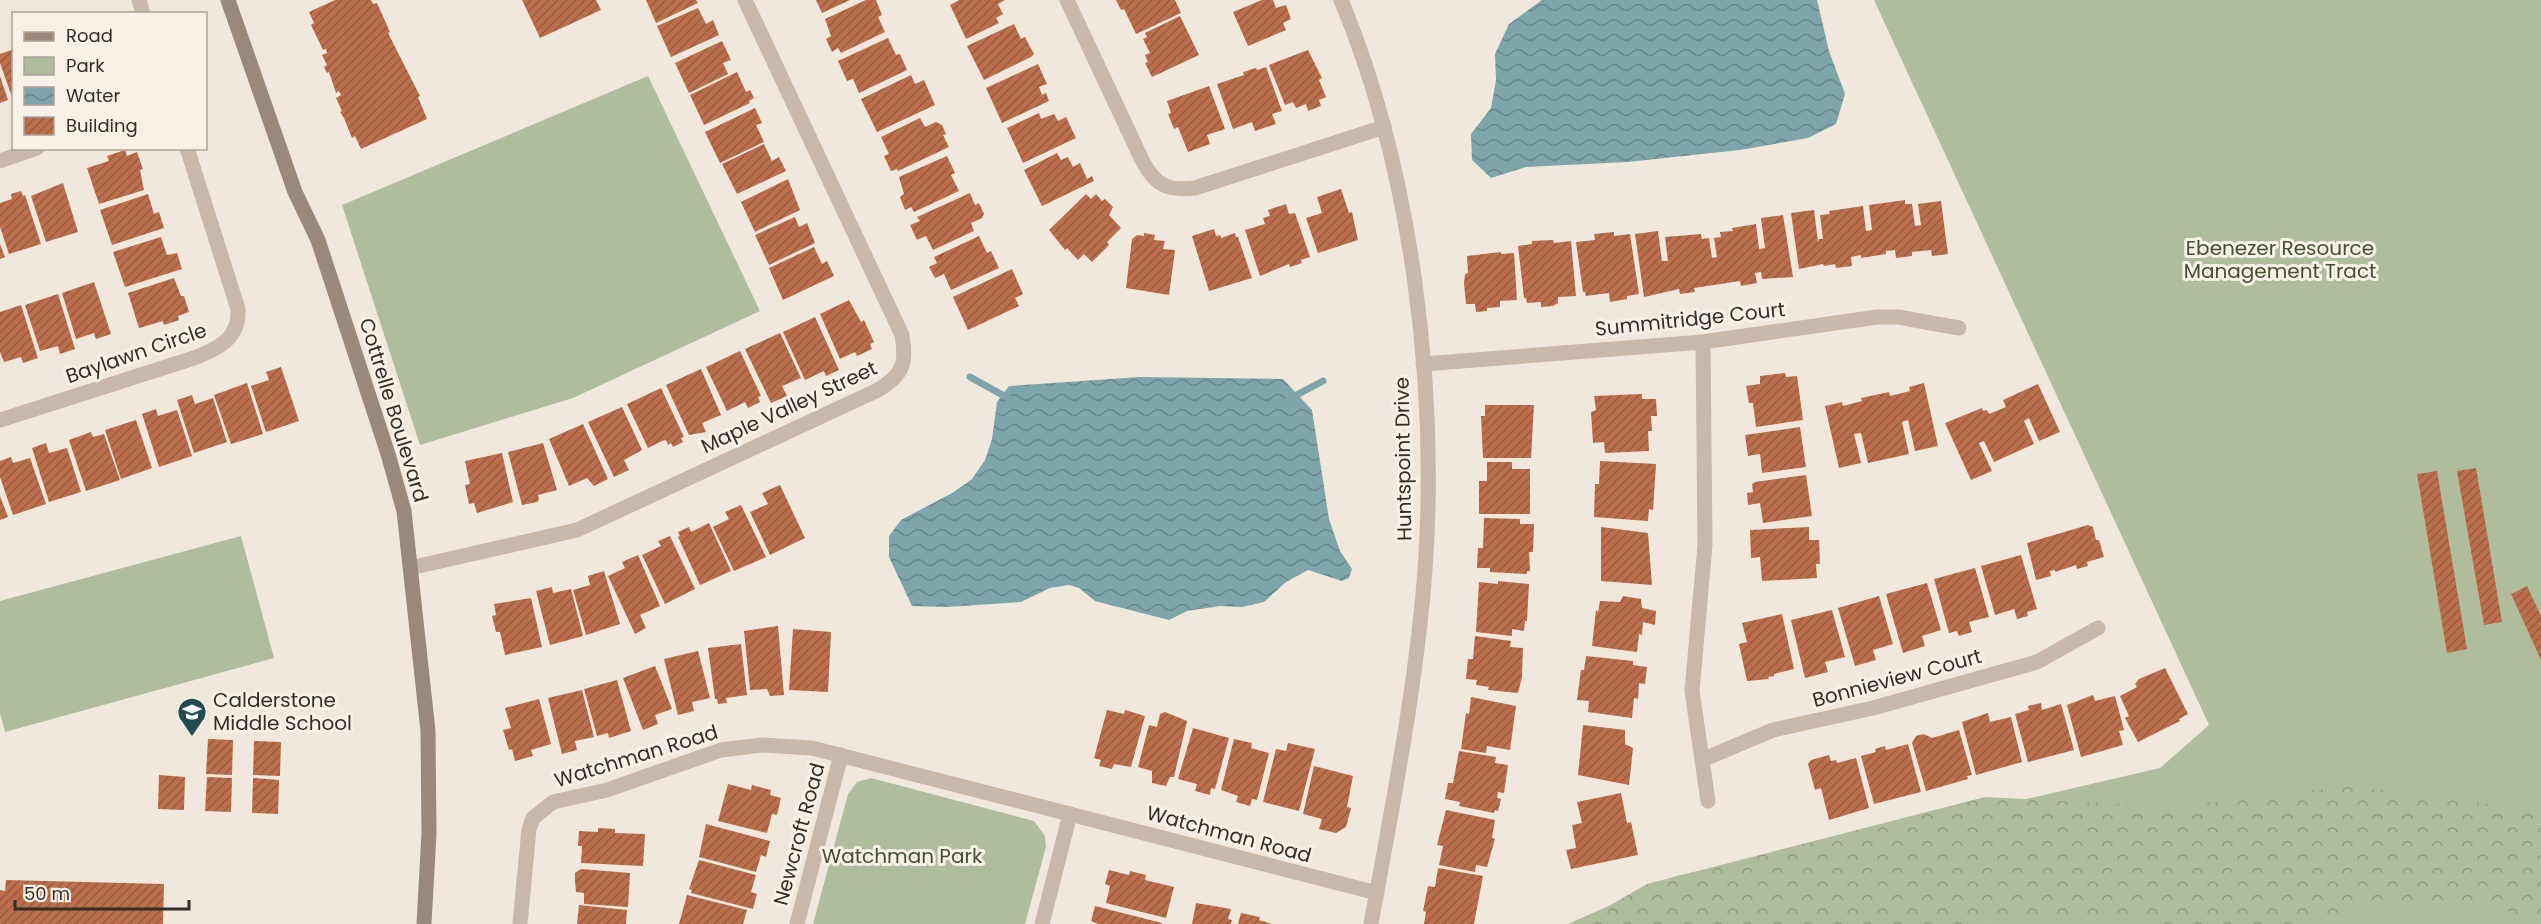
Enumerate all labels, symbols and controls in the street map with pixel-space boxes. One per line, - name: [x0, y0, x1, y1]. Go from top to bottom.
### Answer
- legend: [12, 12, 207, 150]
- text: Road: [66, 23, 113, 48]
- text: Park: [66, 53, 105, 78]
- text: Water: [66, 83, 120, 108]
- text: Building: [66, 113, 138, 138]
- park label: Ebenezer Resource Management Tract: [2184, 234, 2376, 285]
- street label: Summitridge Court: [1594, 295, 1786, 343]
- street label: Cottrelle Boulevard: [353, 315, 435, 505]
- street label: Baylawn Circle: [62, 316, 210, 390]
- street label: Maple Valley Street: [696, 354, 882, 460]
- street label: Huntspoint Drive: [1388, 377, 1418, 541]
- street label: Bonnieview Court: [1809, 642, 1985, 714]
- place label: Calderstone Middle School: [213, 686, 352, 737]
- school or university icon: Calderstone Middle School: [176, 696, 208, 738]
- street label: Watchman Road: [551, 718, 721, 794]
- street label: Newcroft Road: [767, 760, 831, 908]
- street label: Watchman Road: [1143, 799, 1315, 869]
- park label: Watchman Park: [822, 842, 983, 870]
- scale bar: [15, 873, 189, 911]
- text: 50 m: [24, 881, 70, 906]

